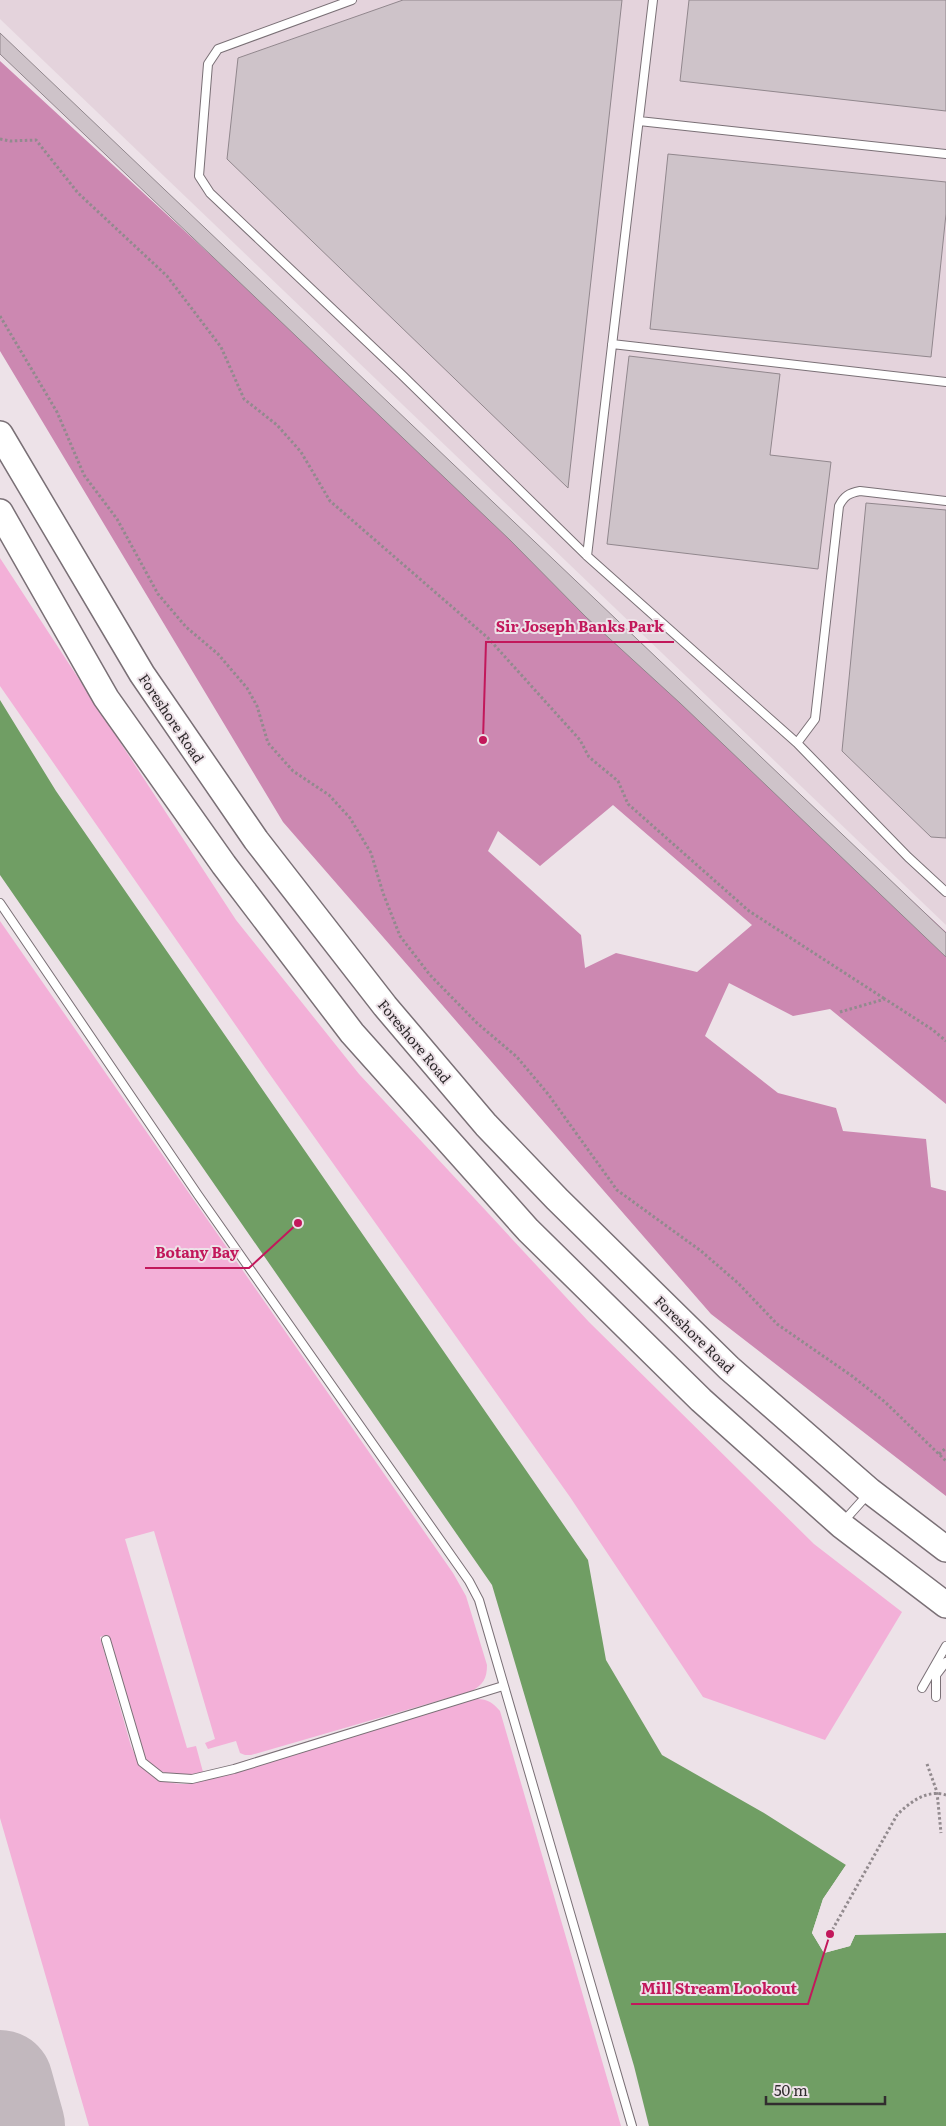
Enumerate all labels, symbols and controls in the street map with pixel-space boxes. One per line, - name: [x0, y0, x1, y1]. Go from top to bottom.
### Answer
- callout: Sir Joseph Banks Park: [486, 612, 674, 642]
- text: Sir Joseph Banks Park: [496, 614, 665, 637]
- street label: Foreshore Road: [135, 669, 210, 767]
- street label: Foreshore Road: [374, 995, 456, 1087]
- callout: Botany Bay: [145, 1238, 249, 1268]
- text: Botany Bay: [155, 1240, 240, 1263]
- street label: Foreshore Road: [651, 1291, 740, 1378]
- callout: Mill Stream Lookout: [631, 1974, 808, 2004]
- text: Mill Stream Lookout: [641, 1976, 797, 1999]
- scale bar: [766, 2074, 885, 2106]
- text: 50 m: [774, 2078, 808, 2101]

